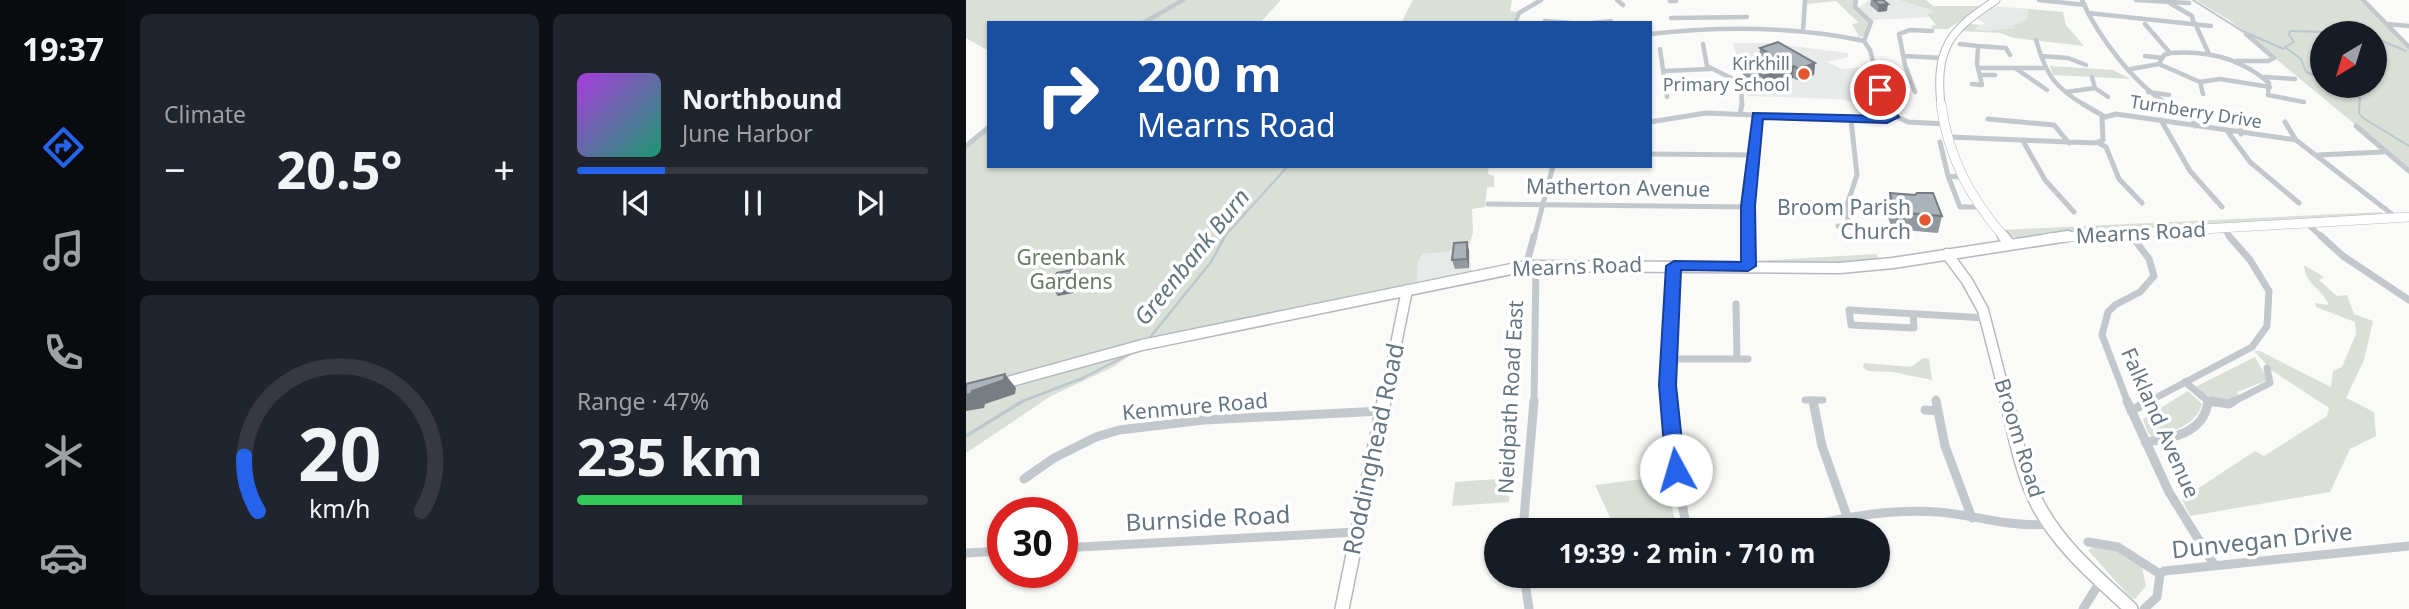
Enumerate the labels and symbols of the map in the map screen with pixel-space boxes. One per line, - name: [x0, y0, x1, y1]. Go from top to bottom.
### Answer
- north arrow: [2310, 21, 2387, 98]
- place label: Kirkhill Primary School: [1663, 51, 1790, 96]
- pin: [1850, 60, 1910, 120]
- marker: Kirkhill Primary School: [1796, 66, 1812, 82]
- street label: Turnberry Drive: [2128, 89, 2264, 133]
- street label: Matherton Avenue: [1526, 171, 1710, 203]
- water label: Greenbank Burn: [1126, 181, 1256, 331]
- place label: Broom Parish Church: [1777, 193, 1911, 245]
- marker: Broom Parish Church: [1917, 212, 1933, 228]
- street label: Mearns Road: [2075, 215, 2207, 249]
- park label: Greenbank Gardens: [1016, 243, 1126, 295]
- street label: Mearns Road: [1511, 250, 1643, 282]
- street label: Neidpath Road East: [1491, 299, 1529, 494]
- street label: Roddinghead Road: [1334, 340, 1411, 557]
- street label: Falkland Avenue: [2115, 343, 2207, 502]
- street label: Broom Road: [1989, 375, 2051, 501]
- street label: Kenmure Road: [1121, 386, 1269, 426]
- position arrow: [1639, 433, 1713, 507]
- speed limit sign: 30: [987, 497, 1078, 588]
- street label: Burnside Road: [1125, 497, 1291, 538]
- street label: Dunvegan Drive: [2170, 514, 2354, 565]

